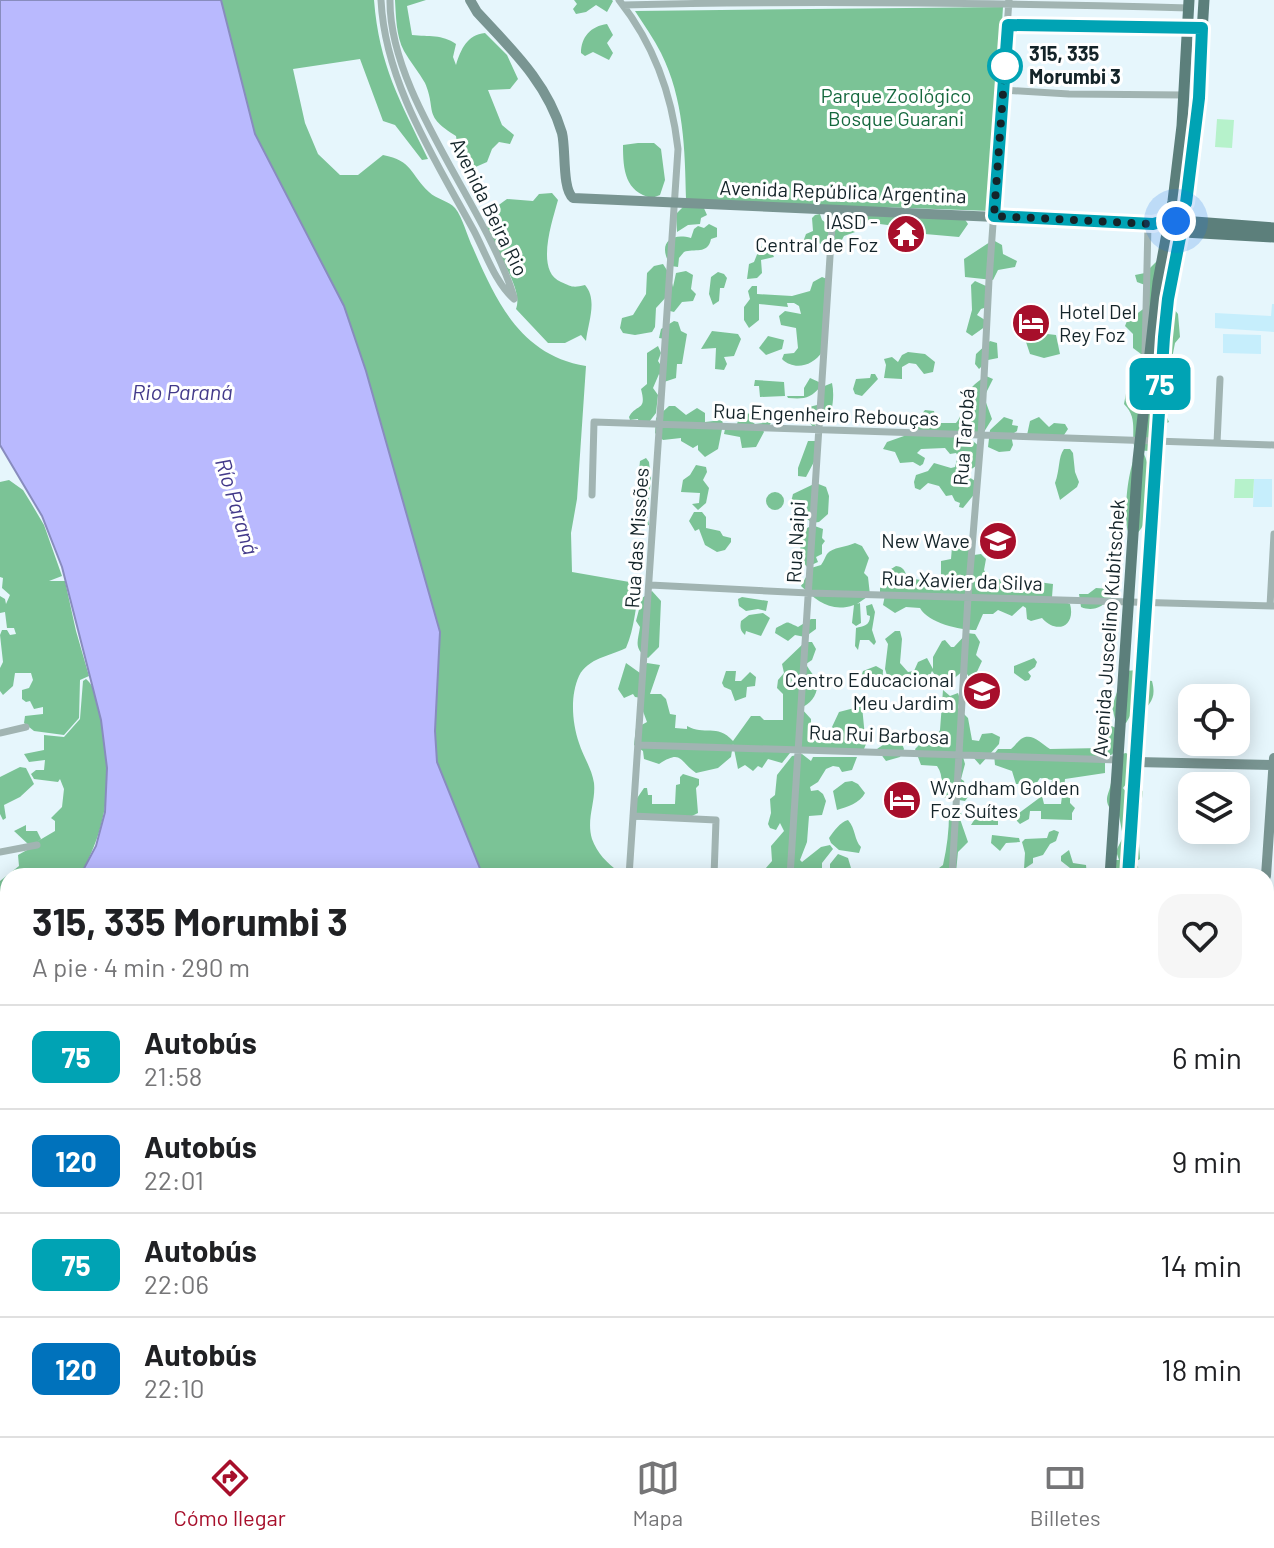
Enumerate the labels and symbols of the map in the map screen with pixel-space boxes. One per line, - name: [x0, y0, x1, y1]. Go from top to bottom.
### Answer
- place label: 315, 335 Morumbi 3: [1029, 41, 1121, 88]
- marker: 315, 335 Morumbi 3: [988, 49, 1022, 83]
- park label: Parque Zoológico Bosque Guarani: [821, 83, 971, 130]
- street label: Avenida Beira Rio: [446, 134, 534, 279]
- street label: Avenida República Argentina: [719, 175, 967, 207]
- your location: [1156, 201, 1196, 241]
- place label: IASD - Central de Foz: [755, 209, 878, 256]
- temple icon: IASD - Central de Foz: [885, 213, 927, 255]
- place label: Hotel Del Rey Foz: [1059, 299, 1137, 346]
- hotel icon: Hotel Del Rey Foz: [1010, 302, 1052, 344]
- line badge: 75: [1124, 358, 1196, 410]
- water label: Rio Paraná: [132, 378, 232, 404]
- street label: Rua Tarobá: [948, 387, 978, 486]
- street label: Rua Engenheiro Rebouças: [713, 398, 939, 430]
- water label: Río Paraná: [211, 455, 265, 557]
- street label: Rua das Missões: [619, 467, 653, 609]
- street label: Avenida Juscelino Kubitschek: [1087, 498, 1129, 758]
- street label: Rua Naipi: [781, 500, 809, 584]
- school or university icon: New Wave: [977, 520, 1019, 562]
- place label: New Wave: [881, 528, 970, 552]
- street label: Rua Xavier da Silva: [881, 565, 1043, 595]
- place label: Centro Educacional Meu Jardim: [785, 667, 954, 714]
- school or university icon: Centro Educacional Meu Jardim: [961, 670, 1003, 712]
- street label: Rua Rui Barbosa: [808, 720, 950, 748]
- place label: Wyndham Golden Foz Suítes: [930, 775, 1080, 822]
- hotel icon: Wyndham Golden Foz Suítes: [881, 779, 923, 821]

